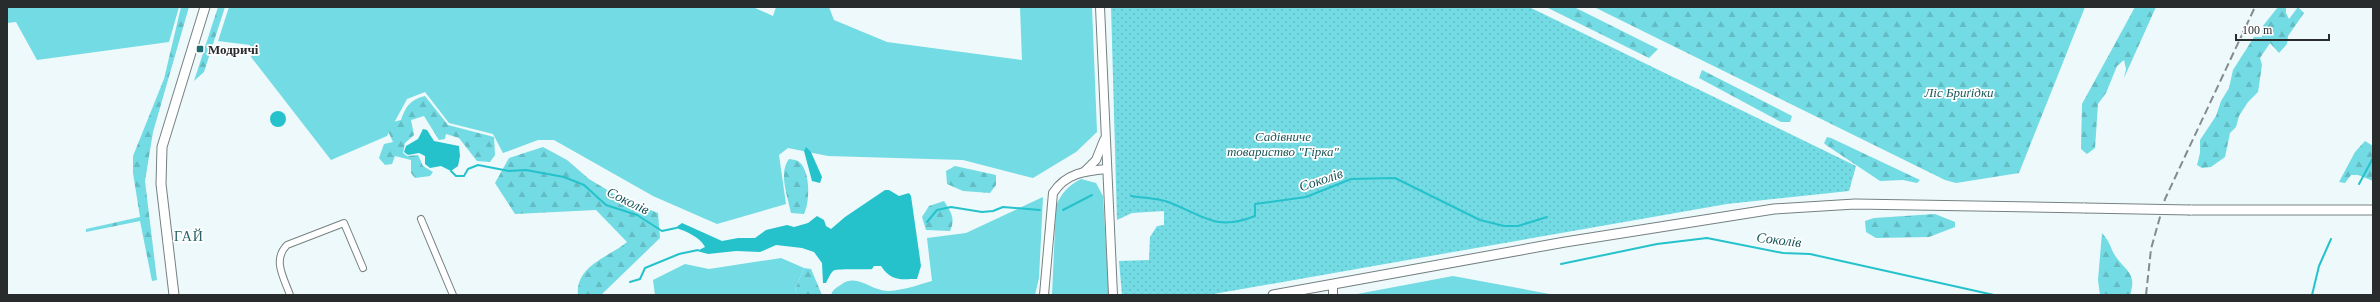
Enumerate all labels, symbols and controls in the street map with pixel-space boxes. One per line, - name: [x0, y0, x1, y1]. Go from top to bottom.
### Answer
- scale bar: [2236, 16, 2329, 42]
- text: 100 m: [2242, 23, 2273, 37]
- place label: Модричі: [208, 42, 259, 57]
- marker: Модричі: [195, 44, 205, 54]
- park label: Ліс Бриґідки: [1924, 85, 1994, 100]
- park label: Садівниче товариство "Гірка": [1227, 129, 1340, 159]
- water label: Соколів: [1297, 166, 1345, 194]
- water label: Соколів: [604, 184, 652, 218]
- district label: ГАЙ: [174, 228, 204, 244]
- water label: Соколів: [1756, 230, 1802, 250]

